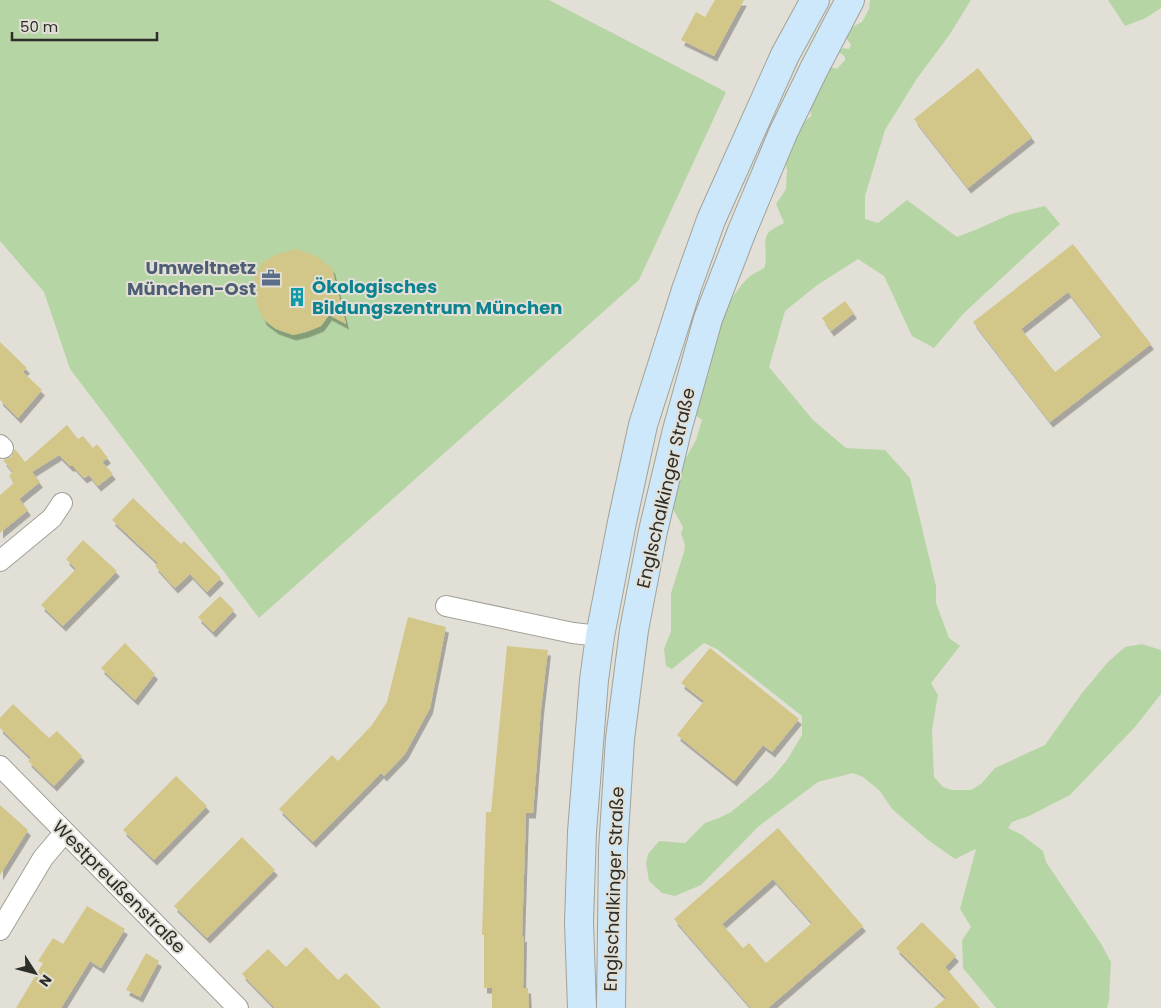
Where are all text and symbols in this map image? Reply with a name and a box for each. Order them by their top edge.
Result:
scale bar [12,10,158,42]
text: 50 m [20,16,58,37]
place label: Umweltnetz München-Ost [127,255,256,301]
office icon: Umweltnetz München-Ost [260,267,282,289]
place label: Ökologisches Bildungszentrum München [312,274,562,320]
building icon: Ökologisches Bildungszentrum München [286,286,308,308]
street label: Englschalkinger Straße [630,385,701,591]
street label: Englschalkinger Straße [597,786,630,992]
street label: Westpreußenstraße [47,814,192,959]
north arrow [10,948,60,998]
text: N [34,971,57,991]

